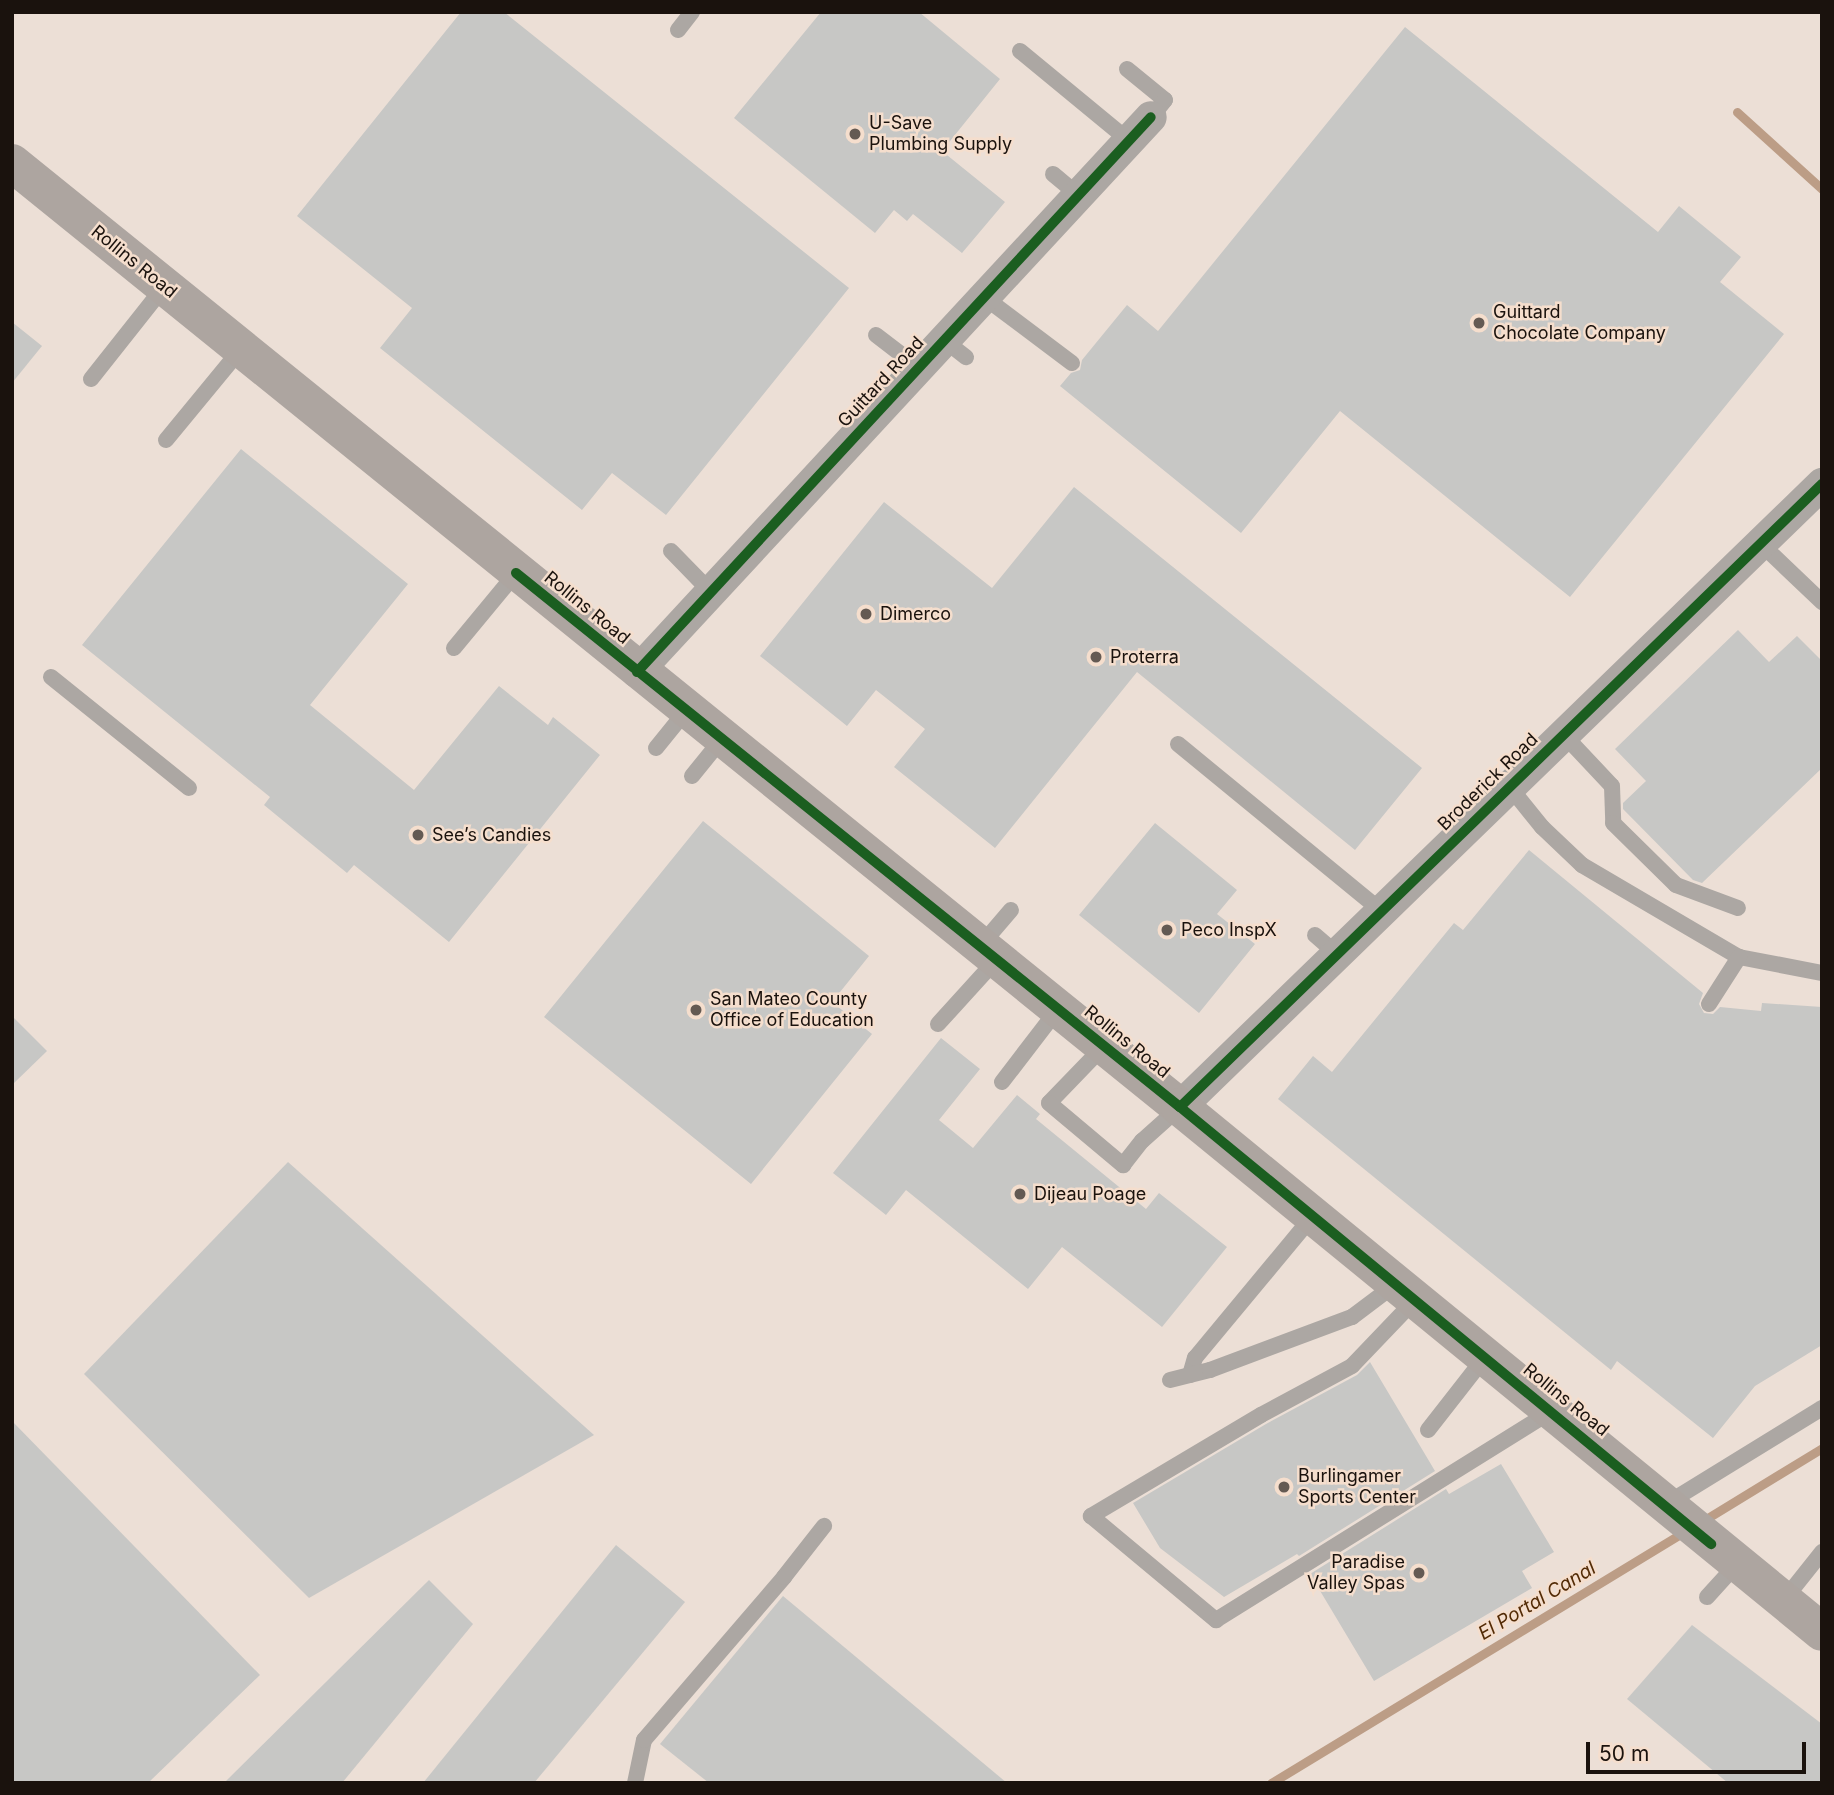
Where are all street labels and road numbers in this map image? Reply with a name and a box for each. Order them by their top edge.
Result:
street label: Rollins Road [87,221,181,303]
street label: Guittard Road [834,332,928,432]
street label: Rollins Road [540,567,634,649]
street label: Broderick Road [1434,729,1542,835]
street label: Rollins Road [1080,1001,1174,1083]
street label: Rollins Road [1519,1359,1613,1441]

